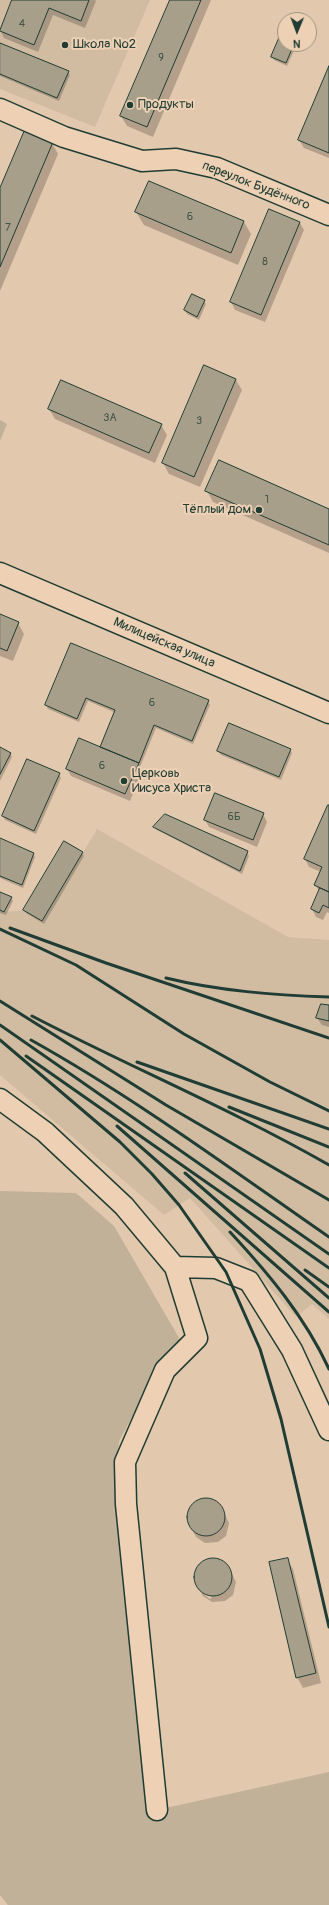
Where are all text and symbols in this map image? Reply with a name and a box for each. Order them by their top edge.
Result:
north arrow [277,12,317,52]
house number: 4 [19,17,25,31]
place label: Школа №2 [73,37,136,53]
text: N [293,37,301,50]
marker: Школа №2 [60,40,70,50]
house number: 9 [158,51,164,65]
place label: Продукты [138,97,194,113]
marker: Продукты [125,100,135,110]
street label: переулок Будённого [200,158,312,214]
house number: 6 [187,210,193,224]
house number: 7 [5,221,11,235]
house number: 8 [262,255,268,269]
house number: 3А [103,411,117,425]
house number: 3 [196,414,202,428]
house number: 1 [265,493,269,507]
place label: Тёплый дом [183,502,251,518]
marker: Тёплый дом [254,505,264,515]
street label: Милицейская улица [111,614,217,672]
house number: 6 [149,696,155,710]
house number: 6 [99,759,105,773]
place label: Церковь Иисуса Христа [132,766,211,797]
marker: Церковь Иисуса Христа [119,776,129,786]
house number: 6Б [227,810,241,824]

